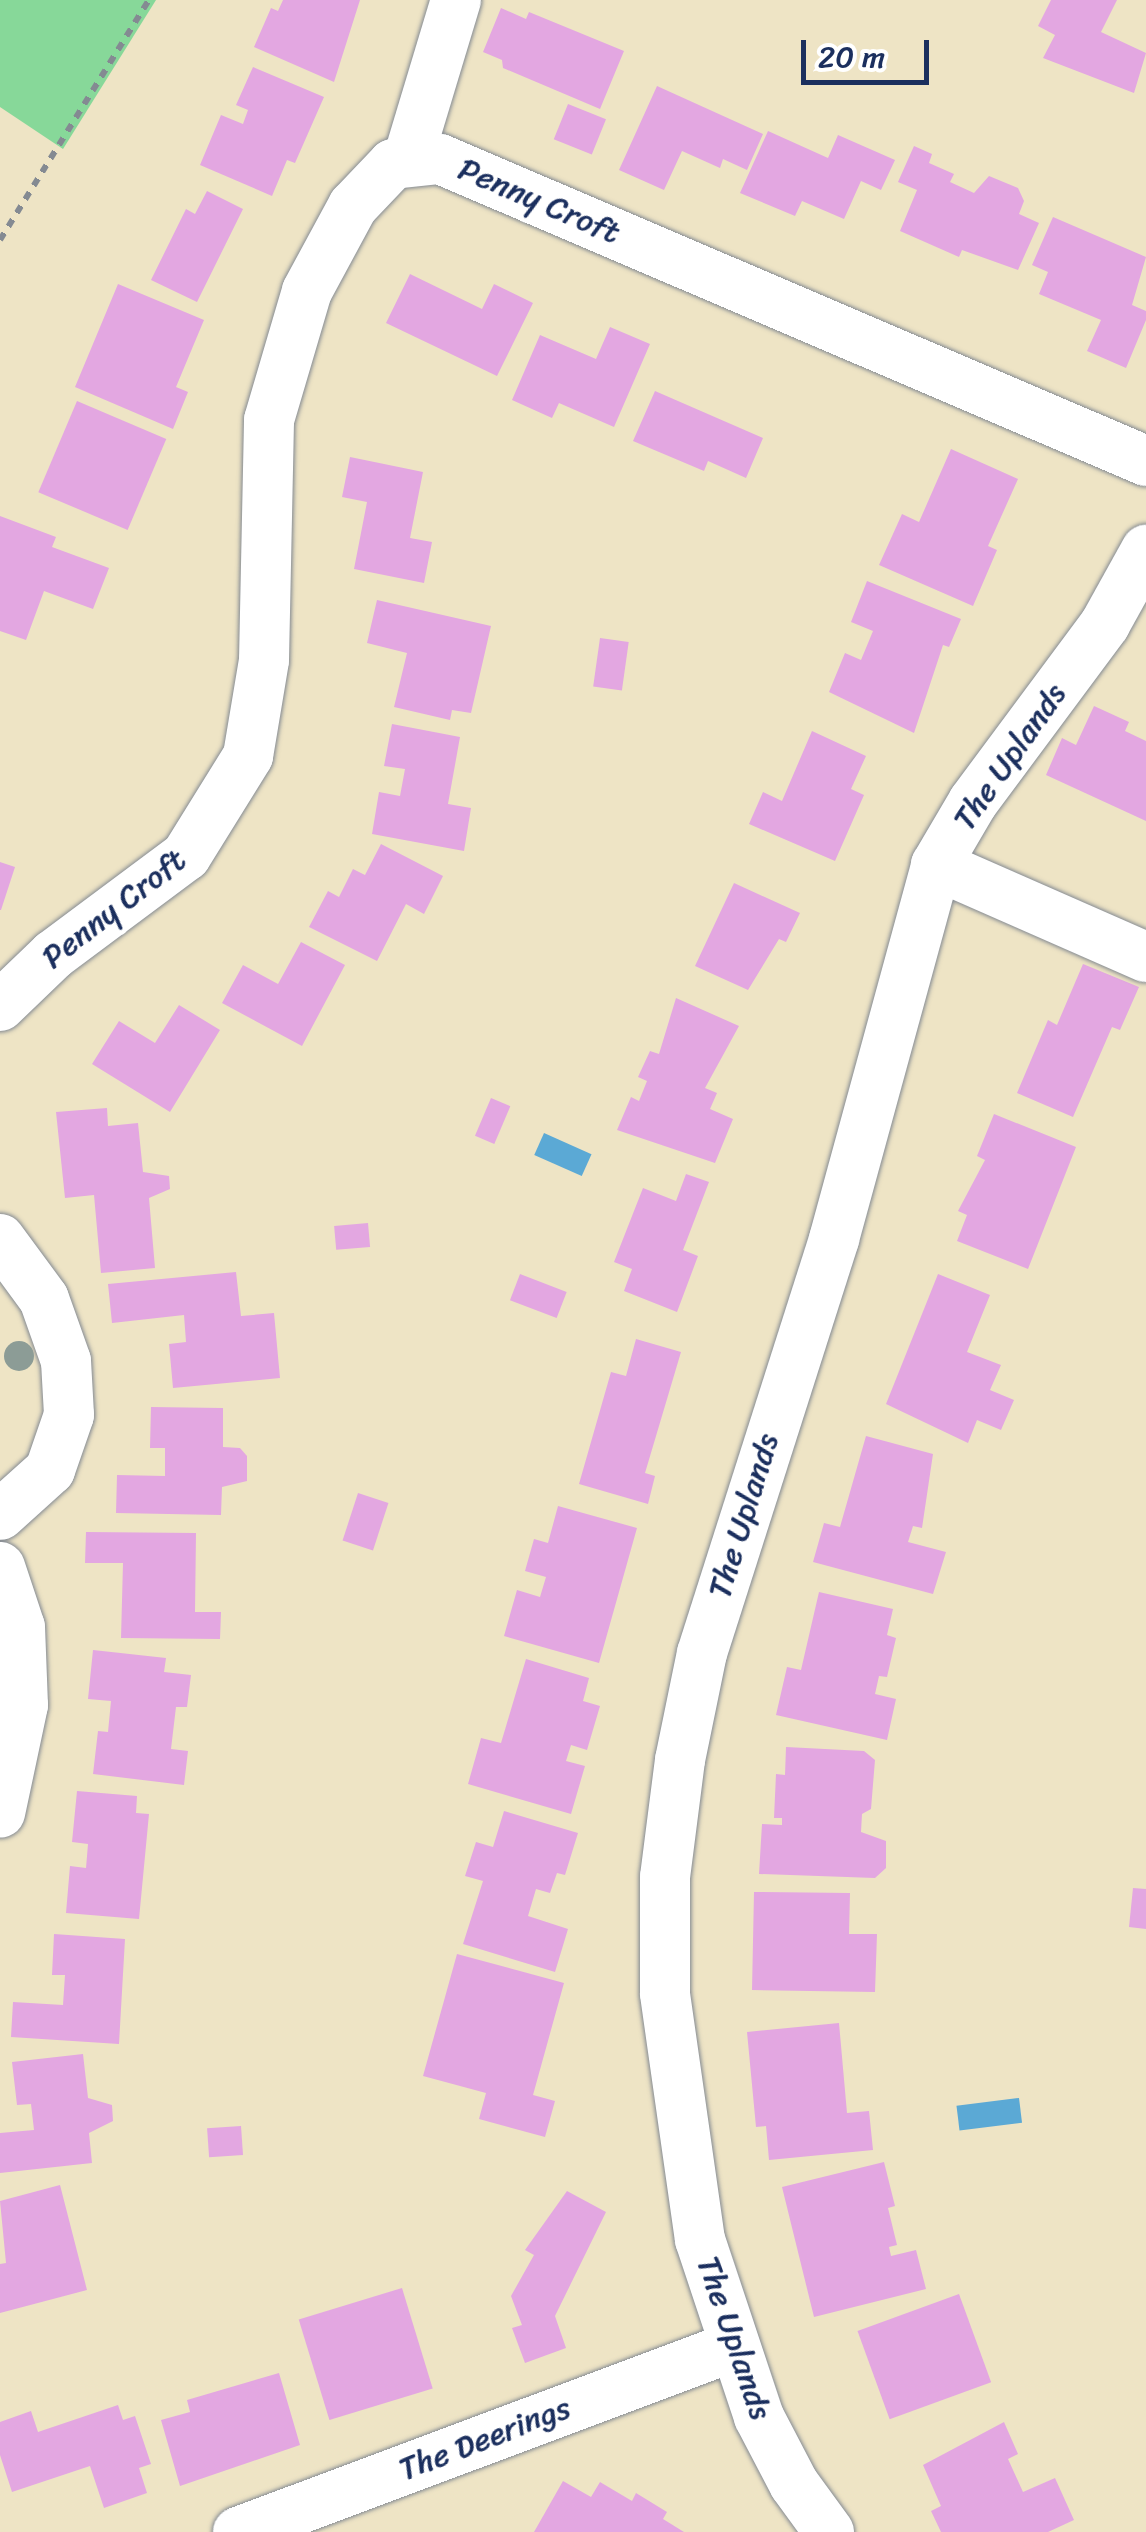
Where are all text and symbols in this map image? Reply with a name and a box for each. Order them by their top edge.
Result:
scale bar [806,20,934,82]
text: 20 m [818,30,885,84]
street label: Penny Croft [453,150,625,252]
street label: The Uplands [945,676,1075,838]
street label: Penny Croft [35,841,193,977]
street label: The Uplands [701,1428,787,1604]
street label: The Uplands [688,2251,780,2425]
street label: The Deerings [393,2389,577,2489]

